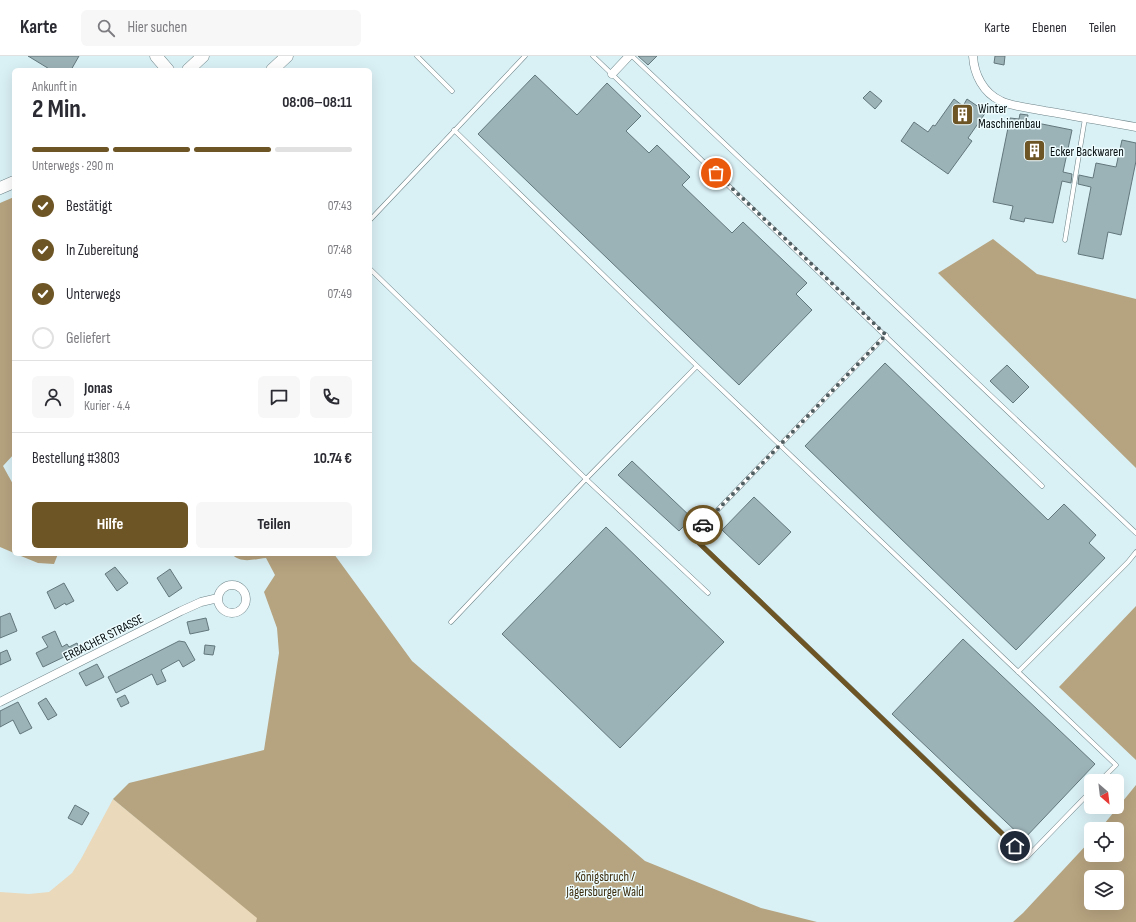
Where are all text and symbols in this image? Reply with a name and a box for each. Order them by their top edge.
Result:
search box [81,10,361,46]
text: Karte [20,16,57,39]
icon: search [95,17,117,39]
text: Hier suchen [127,18,187,37]
text: Karte [984,19,1010,36]
text: Ebenen [1032,19,1067,36]
text: Teilen [1089,19,1116,36]
text: Ankunft in [32,79,77,95]
text: 08:06–08:11 [282,93,352,112]
text: 2 Min. [32,94,87,125]
place label: Winter Maschinenbau [978,101,1041,132]
building icon: Winter Maschinenbau [950,102,976,128]
building icon: Ecker Backwaren [1022,138,1048,164]
place label: Ecker Backwaren [1050,144,1124,160]
pin [699,156,733,190]
text: Unterwegs · 290 m [32,158,113,174]
icon: bag [705,162,727,184]
icon: check [32,195,54,217]
text: Bestätigt [66,197,112,216]
text: 07:43 [328,198,352,214]
icon: check [32,239,54,261]
text: In Zubereitung [66,241,139,260]
text: 07:48 [327,242,352,258]
icon: check [32,283,54,305]
text: Unterwegs [66,285,121,304]
text: 07:49 [327,286,352,302]
text: Geliefert [66,329,111,348]
button: person [32,376,74,418]
button: chat [258,376,300,418]
button: phone [310,376,352,418]
text: Jonas [84,379,112,398]
text: Kurier · 4.4 [84,398,130,414]
text: Bestellung #3803 [32,449,120,468]
text: 10.74 € [314,449,352,468]
button: Hilfe [32,502,188,548]
button: Teilen [196,502,352,548]
courier [683,505,723,545]
icon: car [692,514,714,536]
street label: ERBACHER STRASSE [61,611,146,665]
north arrow [1084,774,1124,814]
map controls [1084,774,1124,910]
button: locate [1084,822,1124,862]
pin [998,829,1032,863]
icon: home [1004,835,1026,857]
park label: Königsbruch / Jägersburger Wald [565,869,644,900]
button: layers [1084,870,1124,910]

